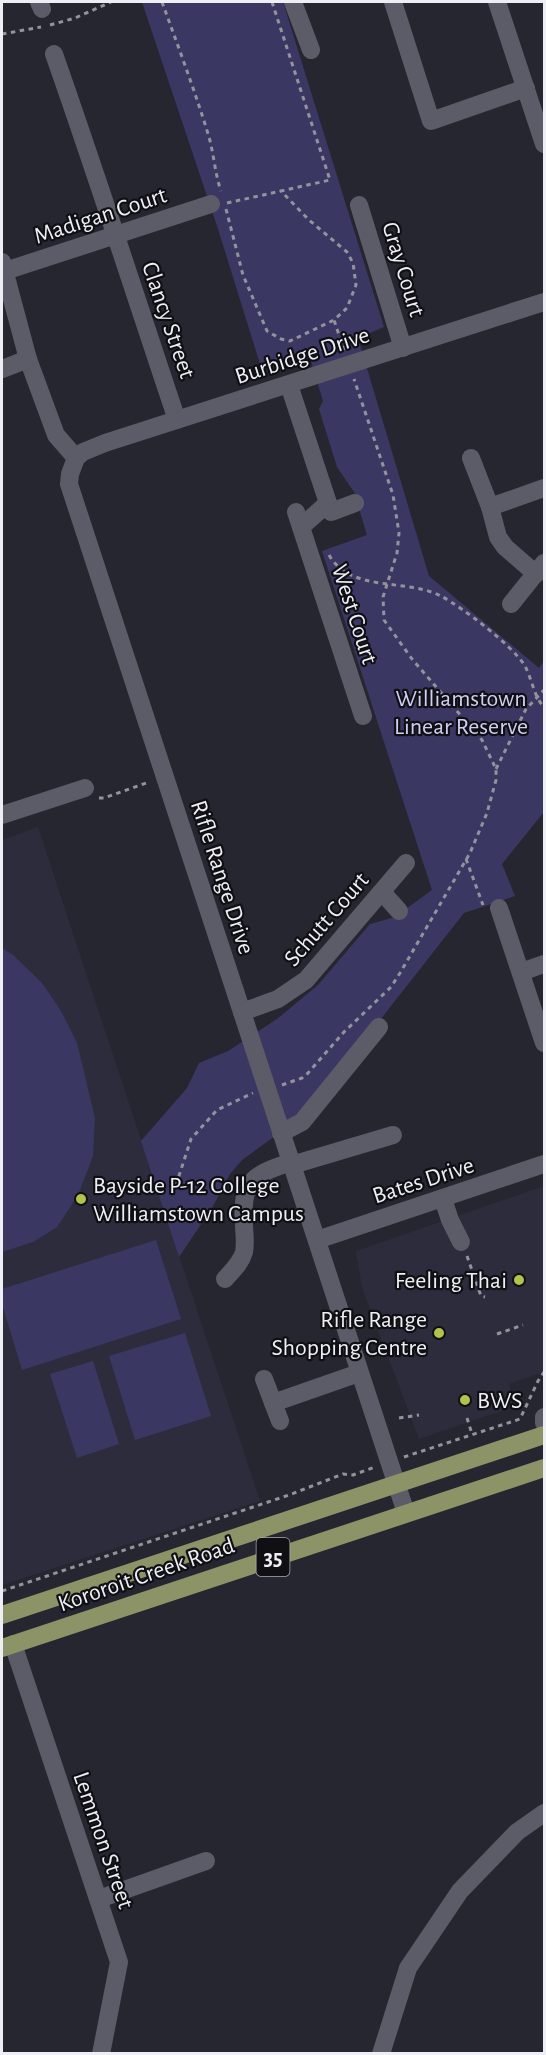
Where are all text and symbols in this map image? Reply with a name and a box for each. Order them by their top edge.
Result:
street label: Madigan Court [31,183,170,249]
street label: Gray Court [377,219,429,320]
street label: Clancy Street [137,259,199,382]
street label: Burbidge Drive [232,323,373,389]
street label: West Court [327,562,382,667]
park label: Williamstown Linear Reserve [394,687,528,739]
street label: Rifle Range Drive [186,797,258,957]
street label: Schutt Court [280,868,374,971]
street label: Bates Drive [370,1153,477,1209]
place label: Bayside P-12 College Williamstown Campus [93,1174,304,1226]
marker: Bayside P-12 College Williamstown Campus [74,1192,88,1206]
place label: Feeling Thai [395,1269,507,1293]
marker: Feeling Thai [512,1273,526,1287]
place label: Rifle Range Shopping Centre [271,1308,427,1360]
marker: Rifle Range Shopping Centre [432,1326,446,1340]
place label: BWS [477,1389,522,1413]
marker: BWS [458,1393,472,1407]
street label: Kororoit Creek Road [55,1534,238,1616]
road number: 35 [256,1538,290,1576]
street label: Lemmon Street [68,1769,138,1912]

